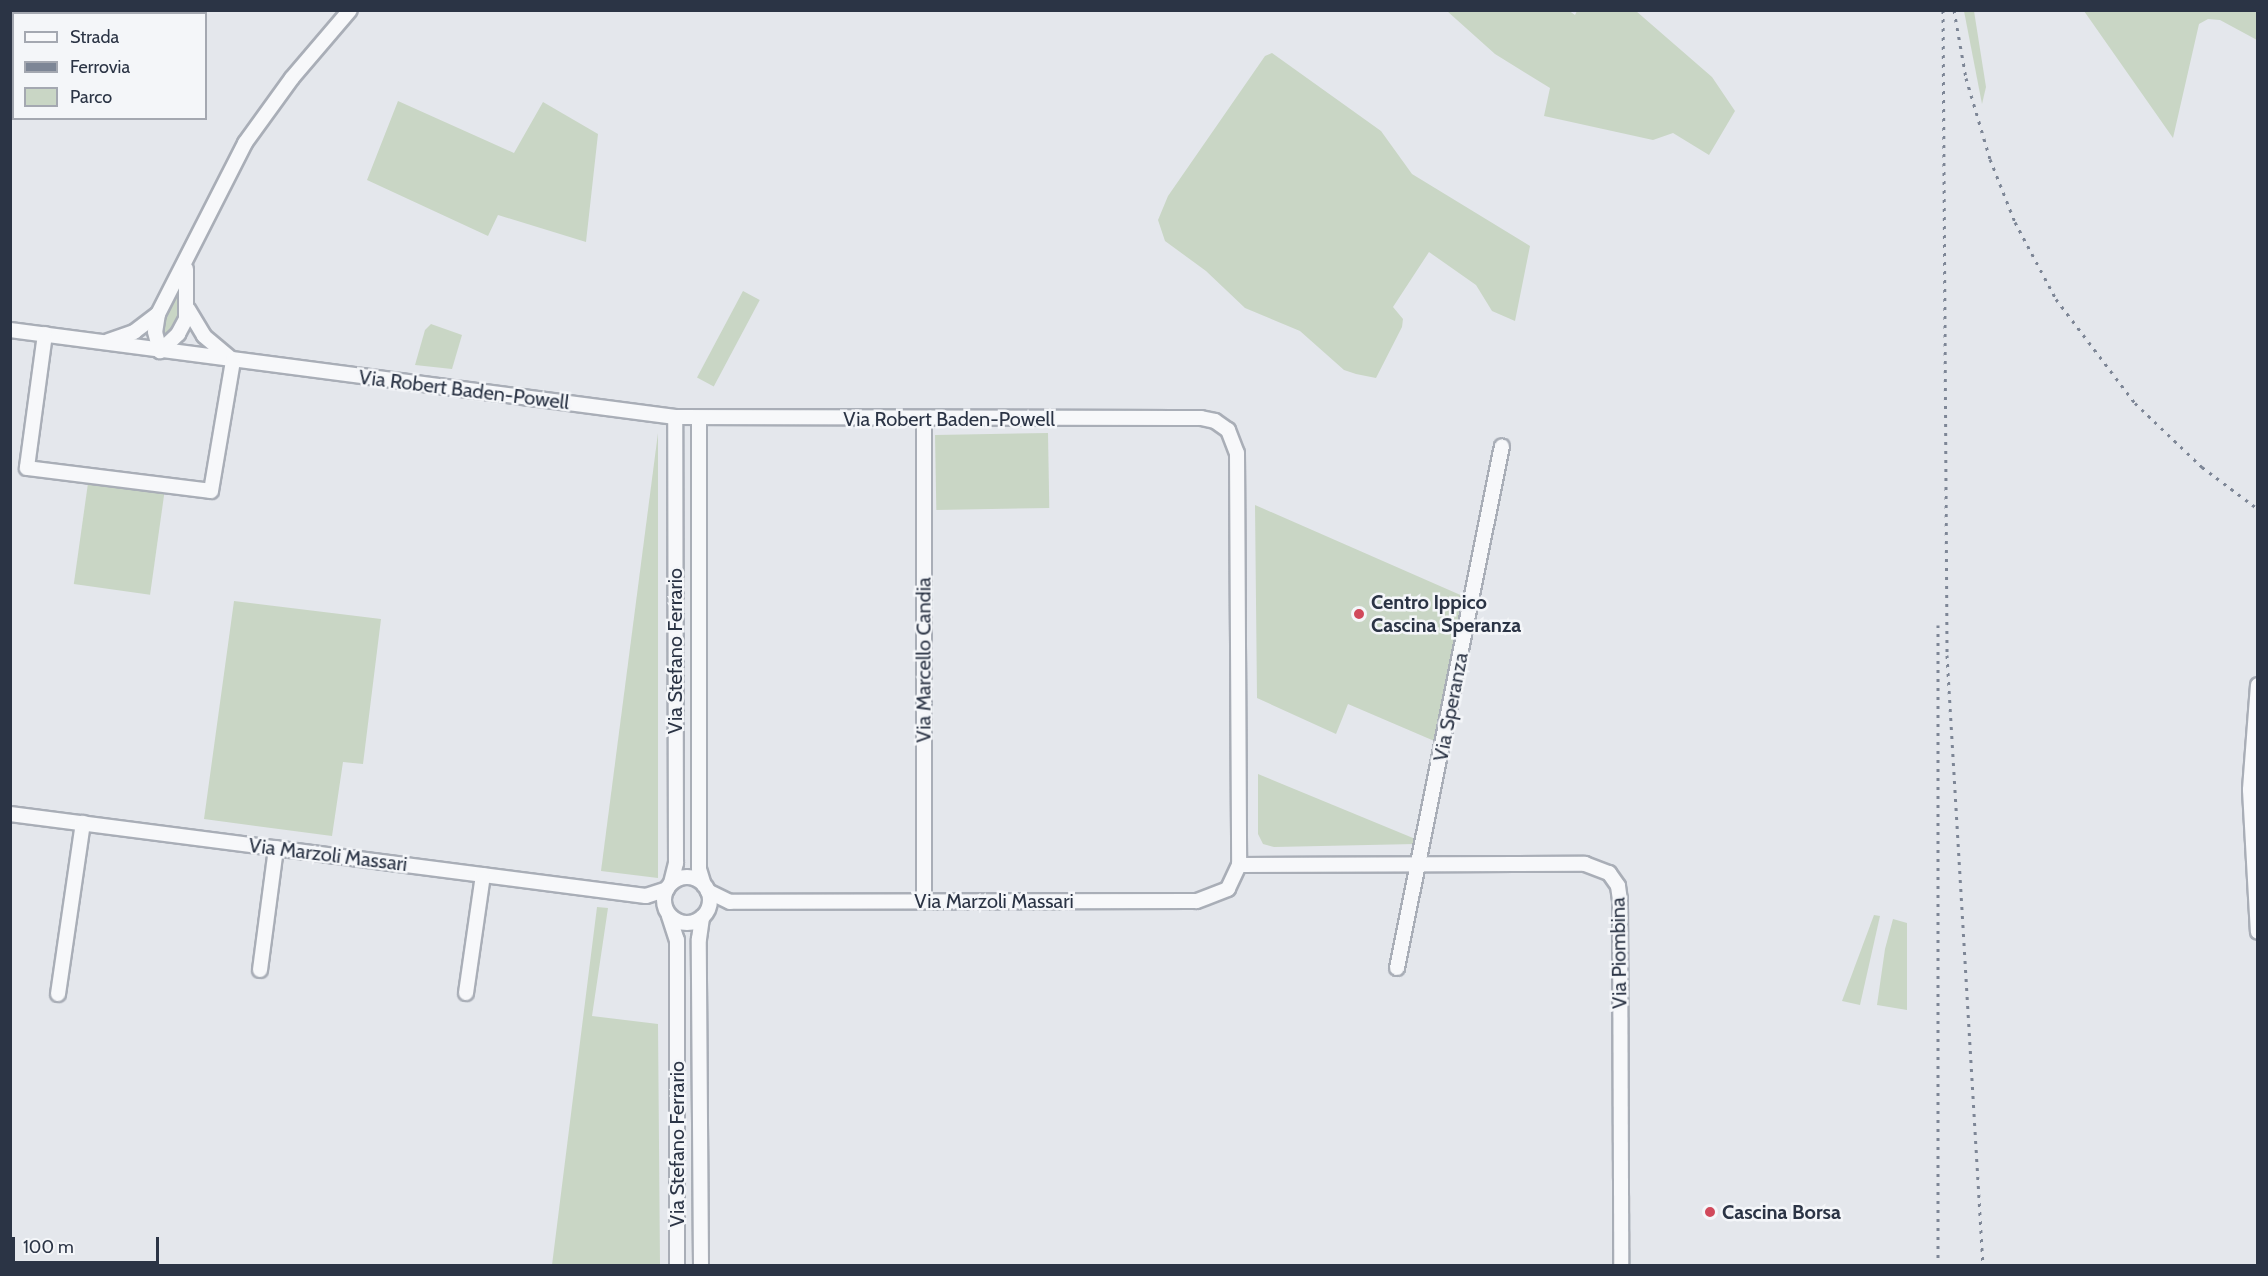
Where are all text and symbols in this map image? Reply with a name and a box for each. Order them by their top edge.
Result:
legend [12,12,207,120]
text: Strada [70,26,119,48]
text: Ferrovia [70,56,130,78]
text: Parco [70,86,112,108]
street label: Via Robert Baden-Powell [357,365,571,415]
street label: Via Robert Baden-Powell [843,407,1055,431]
street label: Via Stefano Ferrario [663,568,687,734]
street label: Via Marcello Candia [912,577,936,743]
place label: Centro Ippico Cascina Speranza [1371,590,1521,637]
marker: Centro Ippico Cascina Speranza [1352,607,1366,621]
street label: Via Speranza [1429,651,1473,763]
street label: Via Marzoli Massari [247,833,409,877]
street label: Via Marzoli Massari [914,889,1074,913]
street label: Via Piombina [1606,897,1632,1009]
street label: Via Stefano Ferrario [665,1061,689,1227]
place label: Cascina Borsa [1722,1200,1841,1224]
marker: Cascina Borsa [1703,1205,1717,1219]
scale bar [15,1225,162,1263]
text: 100 m [23,1236,74,1258]

